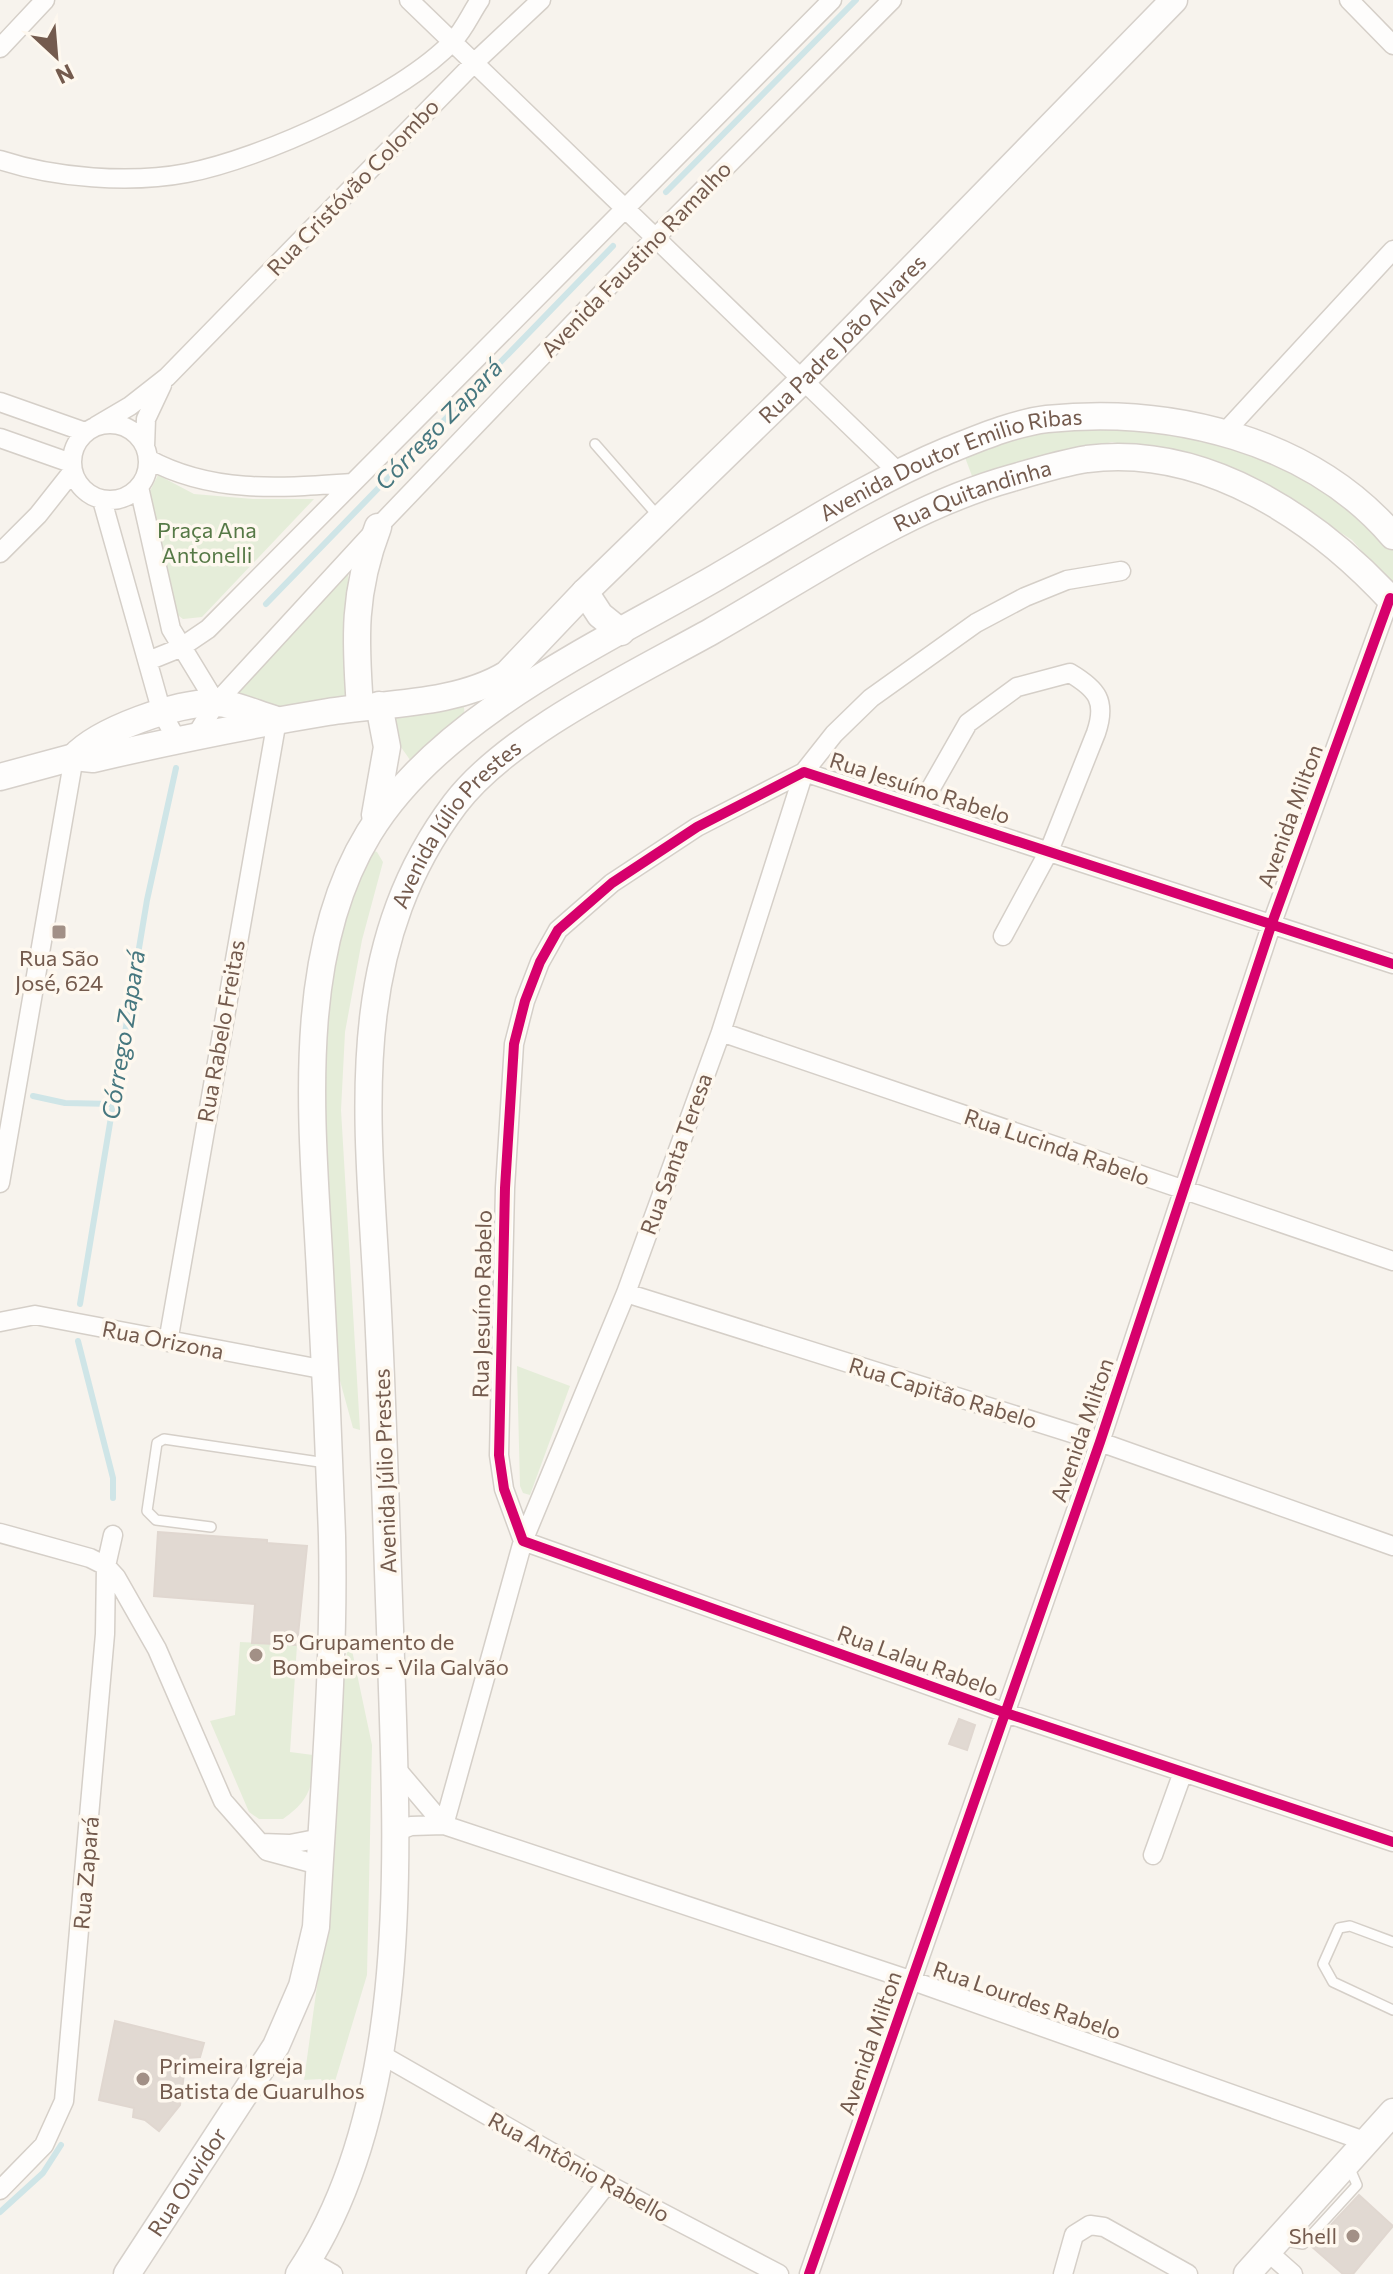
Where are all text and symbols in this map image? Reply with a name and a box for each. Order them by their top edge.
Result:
north arrow [16,16,96,96]
text: N [52,59,78,90]
street label: Rua Cristóvão Colombo [261,92,444,281]
street label: Avenida Faustino Ramalho [535,155,736,362]
street label: Rua Padre João Alvares [753,248,931,429]
water label: Córrego Zapará [368,352,508,496]
street label: Avenida Doutor Emilio Ribas [814,403,1083,526]
street label: Rua Quitandinha [888,453,1054,537]
park label: Praça Ana Antonelli [157,516,257,568]
street label: Avenida Júlio Prestes [385,734,526,912]
street label: Avenida Milton [1251,741,1328,891]
street label: Rua Jesuíno Rabelo [827,746,1014,829]
marker: Rua São José, 624 [50,923,68,941]
street label: Rua Rabelo Freitas [191,938,250,1124]
place label: Rua São José, 624 [15,944,103,996]
water label: Córrego Zapará [95,947,150,1122]
street label: Rua Santa Teresa [634,1069,717,1238]
street label: Rua Lucinda Rabelo [961,1102,1154,1191]
street label: Rua Jesuíno Rabelo [466,1210,497,1398]
street label: Rua Orizona [100,1315,226,1365]
street label: Rua Capitão Rabelo [846,1351,1040,1434]
street label: Avenida Milton [1044,1354,1119,1505]
street label: Avenida Júlio Prestes [367,1368,402,1574]
street label: Rua Lalau Rabelo [834,1619,1003,1702]
place label: 5º Grupamento de Bombeiros - Vila Galvão [272,1628,509,1680]
marker: 5º Grupamento de Bombeiros - Vila Galvão [247,1646,265,1664]
street label: Rua Zapará [67,1815,104,1931]
street label: Rua Lourdes Rabelo [930,1955,1125,2044]
street label: Avenida Milton [832,1967,907,2118]
place label: Primeira Igreja Batista de Guarulhos [159,2052,365,2104]
marker: Primeira Igreja Batista de Guarulhos [134,2070,152,2088]
street label: Rua Antônio Rabello [484,2106,675,2228]
street label: Rua Ouvidor [141,2122,232,2241]
place label: Shell [1289,2222,1337,2249]
marker: Shell [1344,2227,1362,2245]

